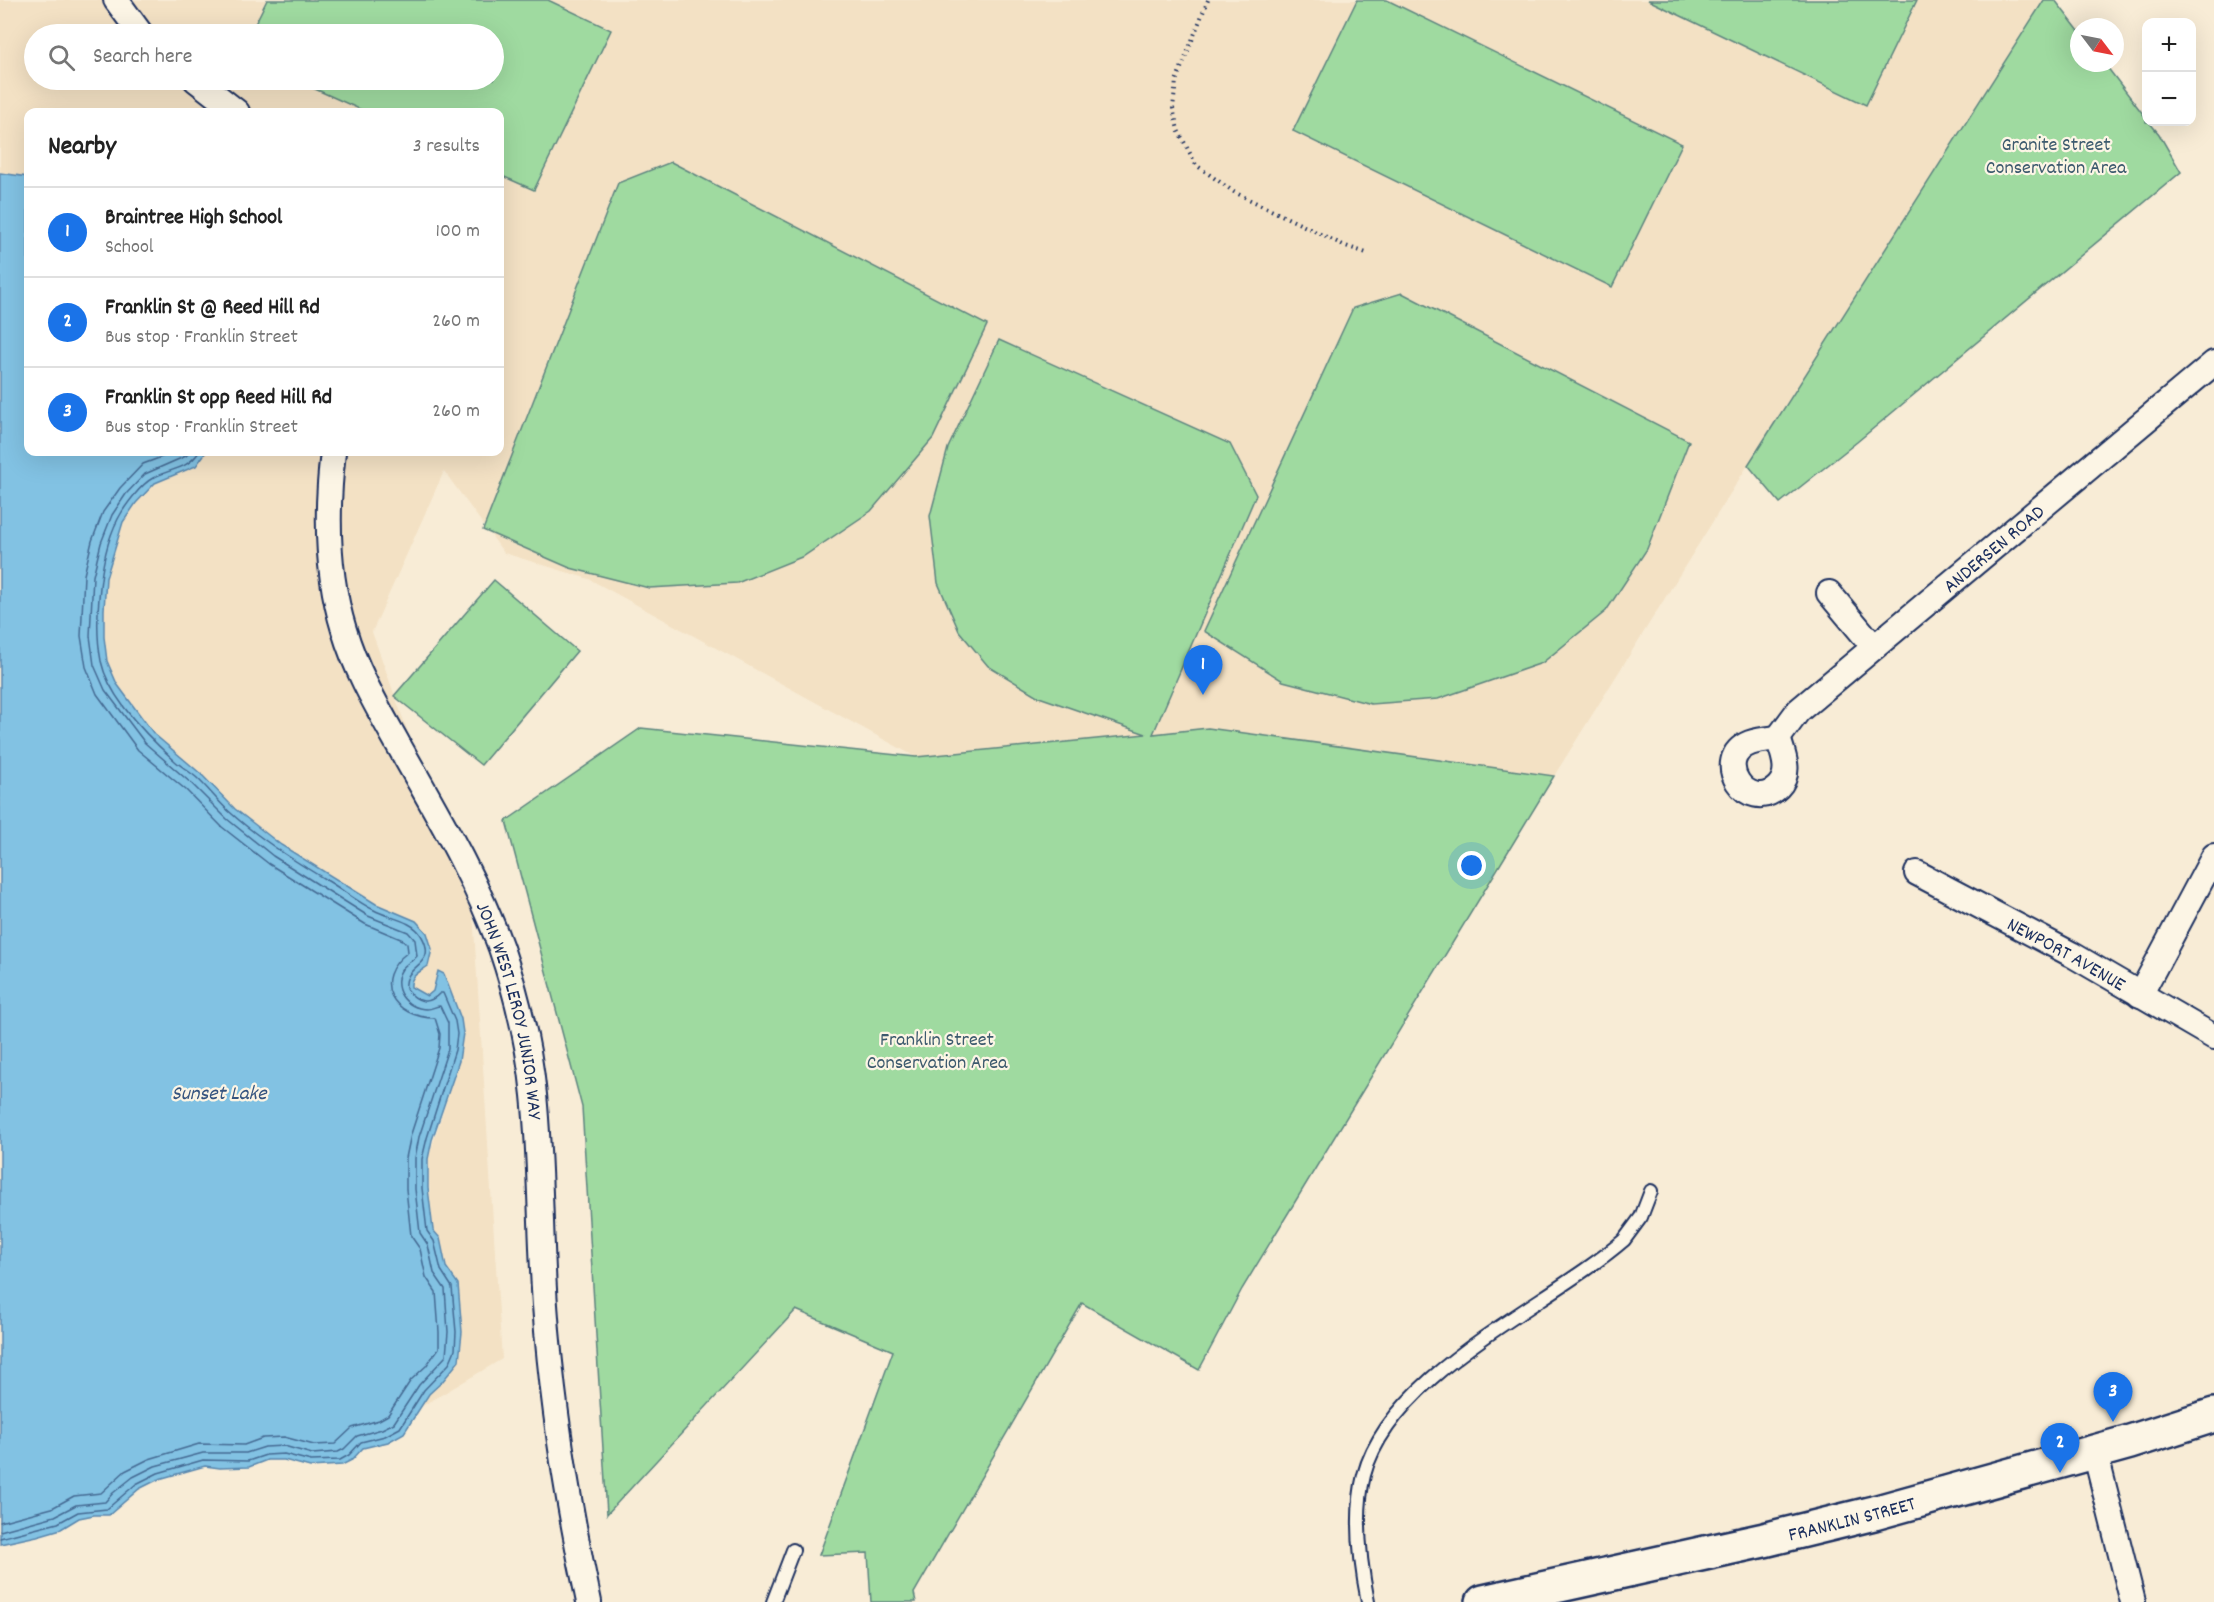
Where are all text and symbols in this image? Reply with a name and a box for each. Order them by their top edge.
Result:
north arrow [2070,18,2124,72]
map controls [2142,18,2196,126]
button: + [2142,18,2196,72]
search box [24,24,504,90]
icon: search [45,41,78,74]
text: Search here [93,42,192,73]
button: − [2142,72,2196,126]
text: Nearby [48,129,116,166]
park label: Granite Street Conservation Area [1986,132,2127,183]
text: 3 results [413,133,480,161]
text: Braintree High School [105,203,282,234]
text: 1 [65,218,70,246]
text: 100 m [436,218,480,246]
text: School [105,234,154,262]
text: Franklin St @ Reed Hill Rd [105,293,320,324]
text: 2 [63,308,72,336]
text: 260 m [432,308,480,336]
text: Bus stop · Franklin Street [105,324,298,352]
text: Franklin St opp Reed Hill Rd [105,383,332,414]
text: 3 [63,398,72,426]
text: 260 m [432,398,480,426]
text: Bus stop · Franklin Street [105,414,298,442]
street label: ANDERSEN ROAD [1938,499,2052,601]
pin: 1 [1184,646,1222,695]
your location [1457,851,1486,880]
street label: JOHN WEST LEROY JUNIOR WAY [467,898,547,1121]
street label: NEWPORT AVENUE [2001,912,2130,1000]
park label: Franklin Street Conservation Area [867,1027,1008,1078]
water label: Sunset Lake [172,1080,268,1110]
pin: 3 [2094,1372,2132,1422]
pin: 2 [2040,1424,2080,1473]
street label: FRANKLIN STREET [1786,1491,1919,1551]

